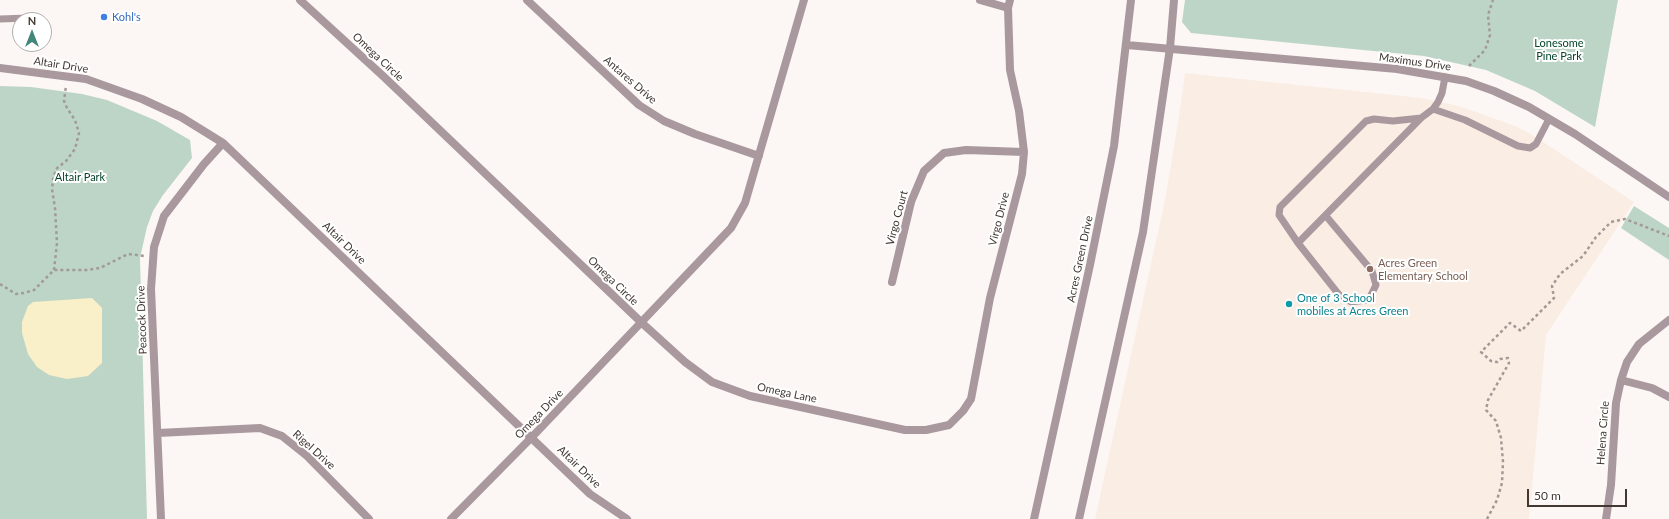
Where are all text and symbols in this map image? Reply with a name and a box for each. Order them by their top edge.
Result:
place label: Kohl's [112,10,141,24]
north arrow [12,12,52,52]
marker: Kohl's [99,12,109,22]
text: N [28,14,36,27]
street label: Omega Circle [350,30,406,84]
park label: Lonesome Pine Park [1534,36,1584,62]
street label: Maximus Drive [1378,50,1452,74]
street label: Antares Drive [601,53,659,107]
street label: Altair Drive [33,54,89,76]
park label: Altair Park [55,170,105,184]
street label: Virgo Court [883,189,911,247]
street label: Virgo Drive [986,191,1012,247]
street label: Acres Green Drive [1064,214,1096,304]
street label: Altair Drive [320,219,368,267]
street label: Omega Circle [585,254,641,308]
place label: Acres Green Elementary School [1378,256,1468,282]
marker: Acres Green Elementary School [1365,264,1375,274]
street label: Peacock Drive [134,285,150,355]
place label: One of 3 School mobiles at Acres Green [1297,291,1408,317]
marker: One of 3 School mobiles at Acres Green [1284,299,1294,309]
street label: Omega Lane [756,380,818,406]
street label: Omega Drive [512,386,566,442]
street label: Helena Circle [1594,400,1612,466]
street label: Rigel Drive [290,428,338,472]
street label: Altair Drive [555,443,603,491]
scale bar [1529,481,1629,507]
text: 50 m [1534,488,1561,503]

